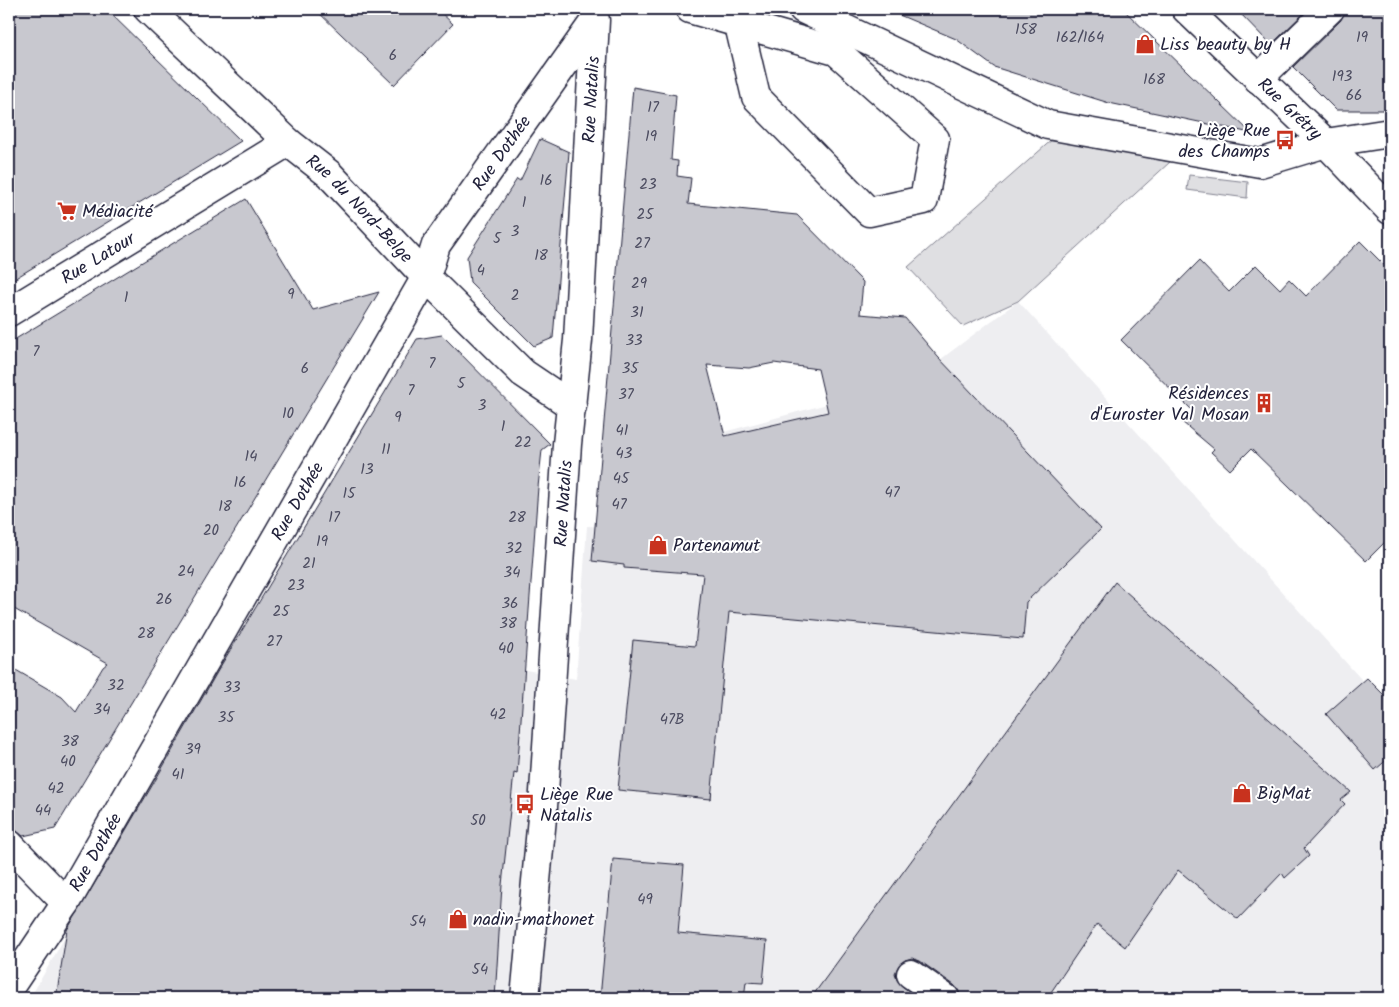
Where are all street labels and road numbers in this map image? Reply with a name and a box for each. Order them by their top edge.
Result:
street label: Rue Natalis [575,55,609,144]
street label: Rue Grétry [1250,71,1329,148]
street label: Rue Dothée [466,110,540,198]
street label: Rue du Nord-Belge [299,148,419,271]
street label: Rue Latour [56,225,142,293]
street label: Rue Dothée [264,457,333,547]
street label: Rue Natalis [547,459,582,548]
street label: Rue Dothée [62,808,131,898]

